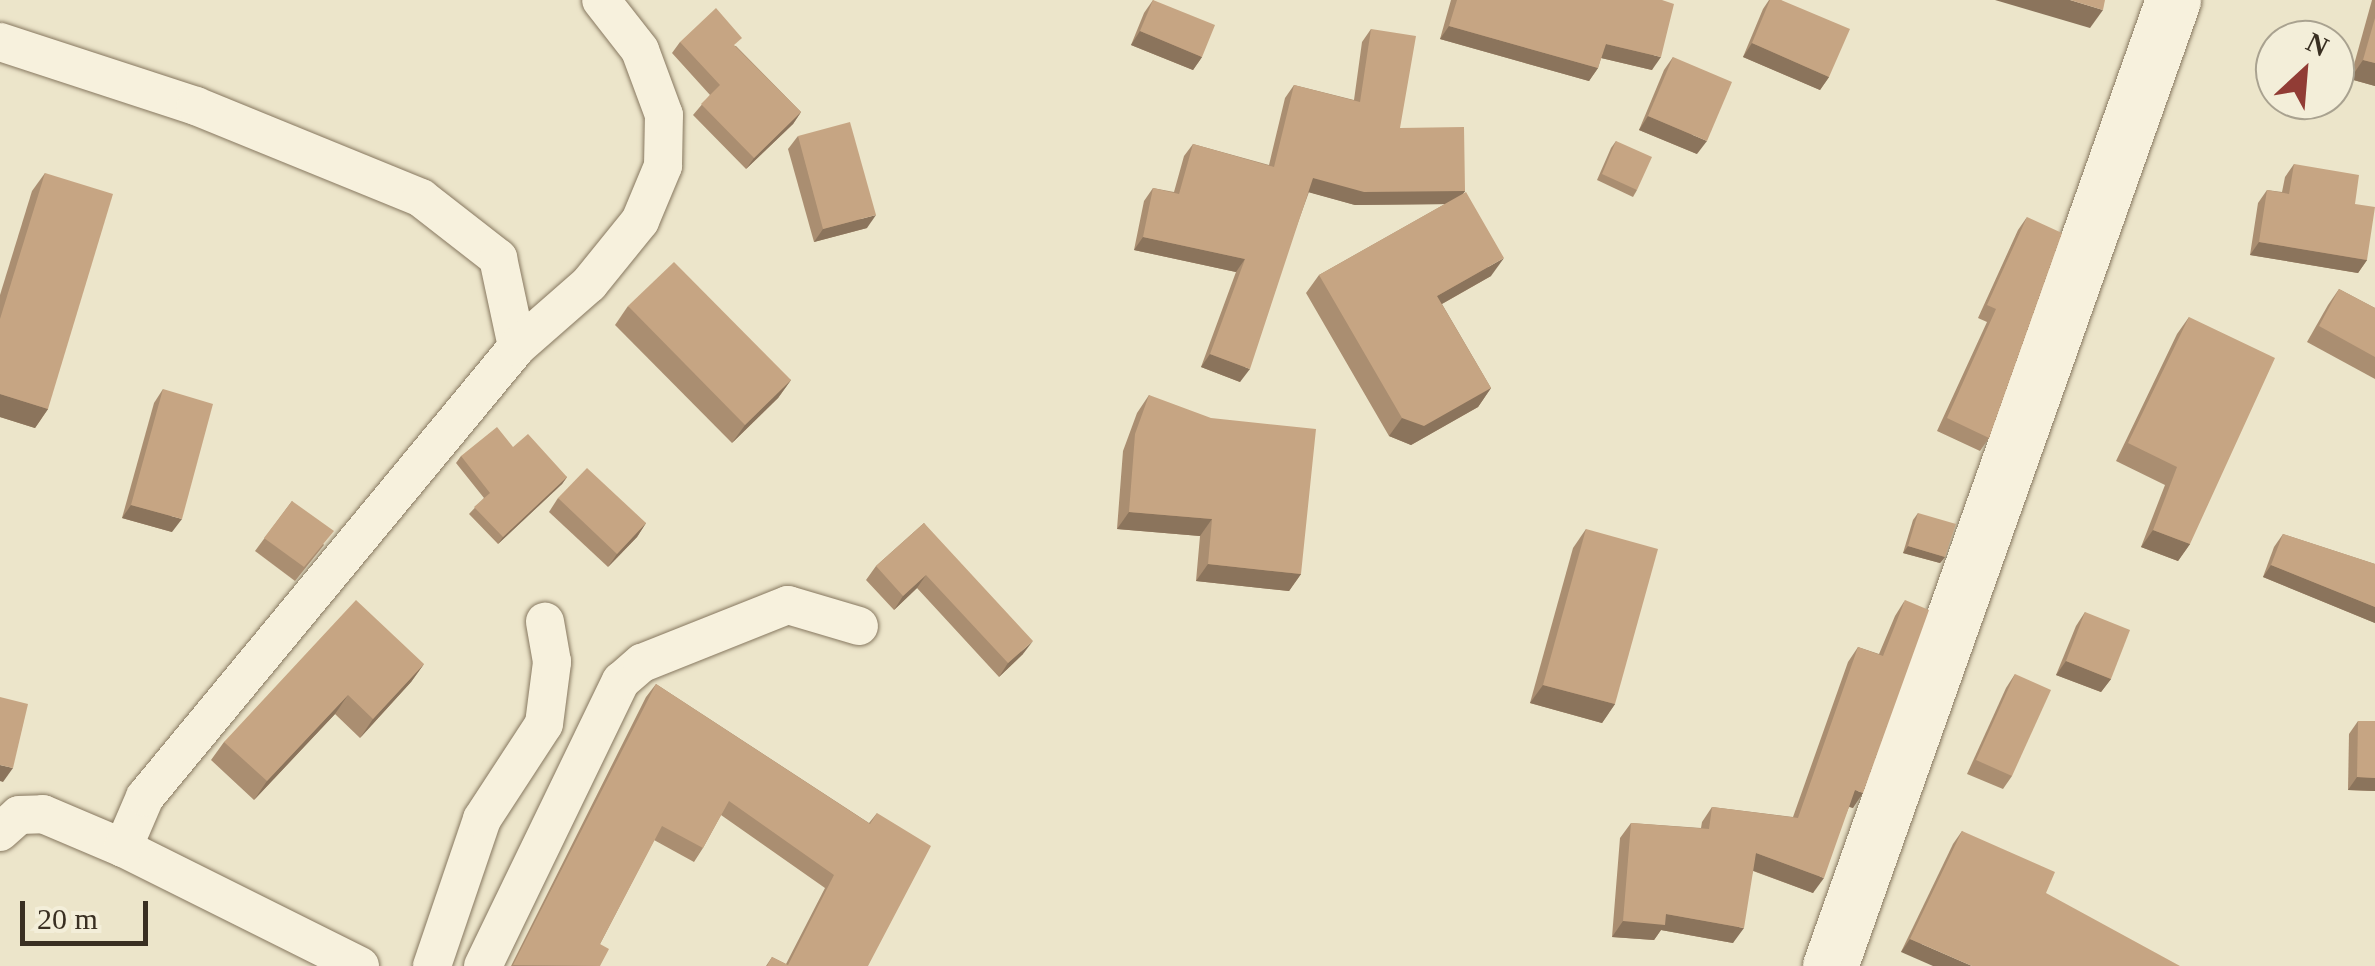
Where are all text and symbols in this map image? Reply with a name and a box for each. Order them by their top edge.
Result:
north arrow [2255,20,2355,120]
text: N [2302,26,2333,63]
scale bar [25,881,152,943]
text: 20 m [37,902,98,935]

